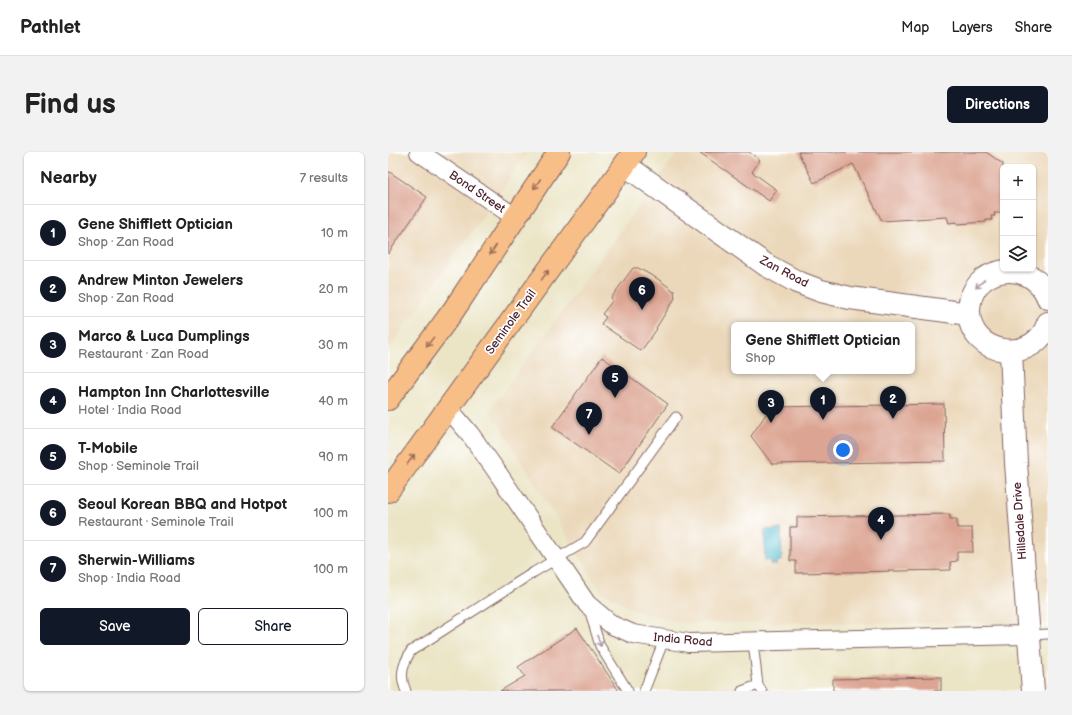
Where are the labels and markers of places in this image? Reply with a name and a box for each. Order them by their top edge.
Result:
pin: 6 [629,277,655,310]
pin: 5 [602,365,628,398]
pin: 2 [880,386,906,419]
pin: 1 [810,387,836,420]
pin: 3 [758,390,784,423]
pin: 7 [576,402,602,435]
pin: 4 [868,507,894,540]

